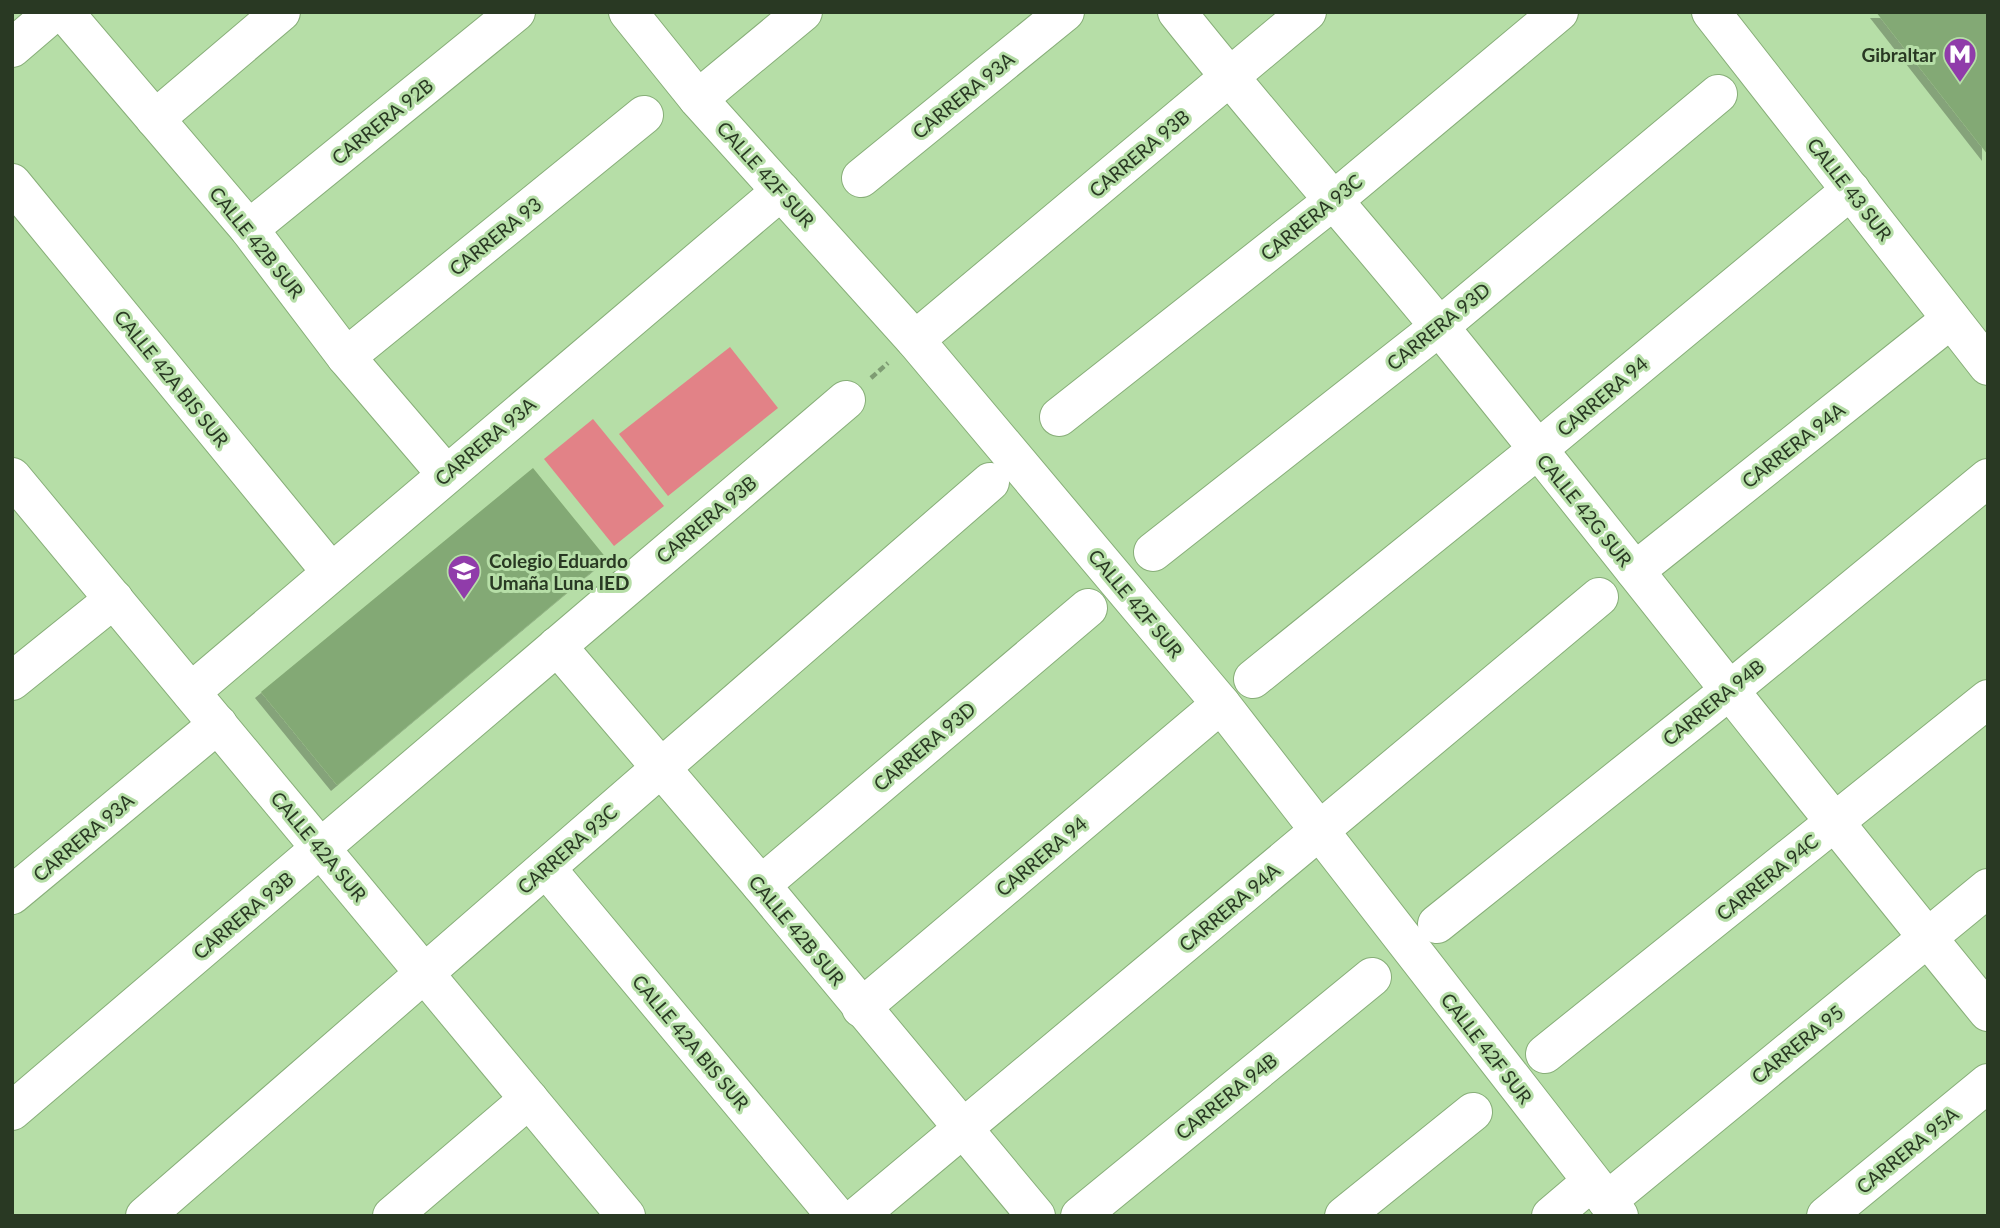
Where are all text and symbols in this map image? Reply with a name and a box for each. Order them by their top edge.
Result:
metro station icon: Gibraltar [1941,35,1979,84]
place label: Gibraltar [1862,43,1937,66]
street label: CARRERA 93A [907,47,1019,143]
street label: CARRERA 92B [327,73,437,169]
street label: CARRERA 93B [1084,104,1194,202]
street label: CALLE 42F SUR [713,116,820,232]
street label: CALLE 43 SUR [1803,133,1897,245]
street label: CARRERA 93C [1256,169,1367,265]
street label: CALLE 42B SUR [205,182,309,302]
street label: CARRERA 93 [444,192,546,280]
street label: CARRERA 93D [1382,277,1494,375]
street label: CALLE 42A BIS SUR [110,305,234,451]
street label: CARRERA 94 [1552,351,1652,441]
street label: CARRERA 93A [430,392,540,490]
street label: CARRERA 94A [1737,398,1849,492]
street label: CALLE 42G SUR [1533,449,1637,571]
street label: CARRERA 93B [651,470,761,568]
street label: CALLE 42F SUR [1084,544,1188,662]
place label: Colegio Eduardo Umaña Luna IED [489,549,630,594]
school or university icon: Colegio Eduardo Umaña Luna IED [445,552,483,601]
street label: CARRERA 94B [1658,654,1768,750]
street label: CARRERA 93D [868,697,980,795]
street label: CALLE 42A SUR [266,786,372,906]
street label: CARRERA 93A [28,788,138,886]
street label: CARRERA 93C [513,799,622,898]
street label: CARRERA 94 [991,811,1091,901]
street label: CARRERA 94C [1712,829,1823,925]
street label: CARRERA 94A [1174,858,1284,956]
street label: CARRERA 93B [188,866,298,964]
street label: CALLE 42B SUR [744,870,850,990]
street label: CALLE 42A BIS SUR [628,970,754,1114]
street label: CALLE 42F SUR [1437,988,1537,1108]
street label: CARRERA 95 [1746,1000,1848,1088]
street label: CARRERA 94B [1171,1048,1281,1144]
street label: CARRERA 95A [1851,1102,1963,1198]

